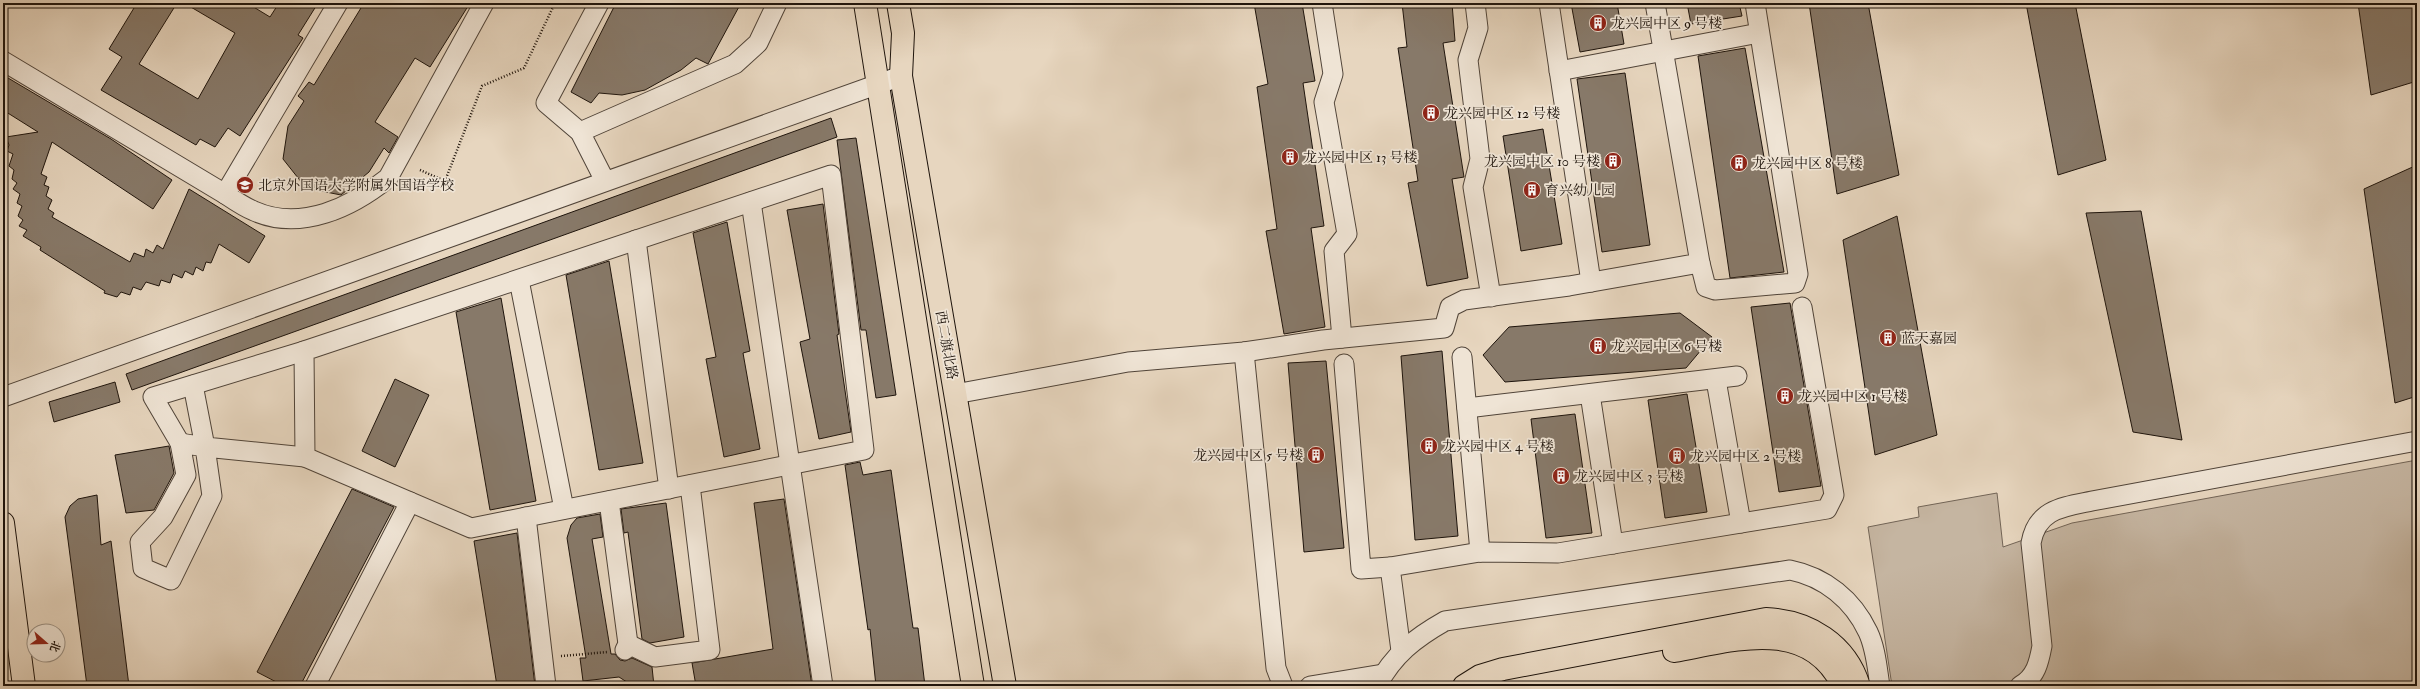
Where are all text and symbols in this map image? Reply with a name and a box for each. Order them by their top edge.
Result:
building icon: 龙兴园中区 9 号楼 [1588,13,1608,33]
place label: 龙兴园中区 9 号楼 [1611,15,1722,32]
building icon: 龙兴园中区 12 号楼 [1421,103,1441,123]
place label: 龙兴园中区 12 号楼 [1444,105,1560,122]
building icon: 龙兴园中区 13 号楼 [1280,147,1300,167]
place label: 龙兴园中区 13 号楼 [1303,149,1417,166]
building icon: 龙兴园中区 10 号楼 [1603,151,1623,171]
place label: 龙兴园中区 10 号楼 [1484,153,1600,170]
building icon: 龙兴园中区 8 号楼 [1729,153,1749,173]
place label: 龙兴园中区 8 号楼 [1752,155,1862,172]
school or university icon: 北京外国语大学附属外国语学校 [235,175,255,195]
place label: 北京外国语大学附属外国语学校 [258,177,454,194]
building icon: 育兴幼儿园 [1522,180,1542,200]
place label: 育兴幼儿园 [1545,182,1615,199]
street label: 西二旗北路 [932,309,961,381]
building icon: 蓝天嘉园 [1878,328,1898,348]
place label: 蓝天嘉园 [1901,330,1957,347]
building icon: 龙兴园中区 6 号楼 [1588,336,1608,356]
place label: 龙兴园中区 6 号楼 [1611,338,1722,355]
building icon: 龙兴园中区 1 号楼 [1775,386,1795,406]
place label: 龙兴园中区 1 号楼 [1798,388,1907,405]
building icon: 龙兴园中区 4 号楼 [1419,436,1439,456]
place label: 龙兴园中区 4 号楼 [1442,438,1553,455]
building icon: 龙兴园中区 5 号楼 [1306,445,1326,465]
building icon: 龙兴园中区 2 号楼 [1667,446,1687,466]
place label: 龙兴园中区 5 号楼 [1193,447,1303,464]
place label: 龙兴园中区 2 号楼 [1690,448,1801,465]
building icon: 龙兴园中区 3 号楼 [1551,466,1571,486]
place label: 龙兴园中区 3 号楼 [1574,468,1683,485]
north arrow [26,623,66,663]
text: 北 [47,639,63,654]

